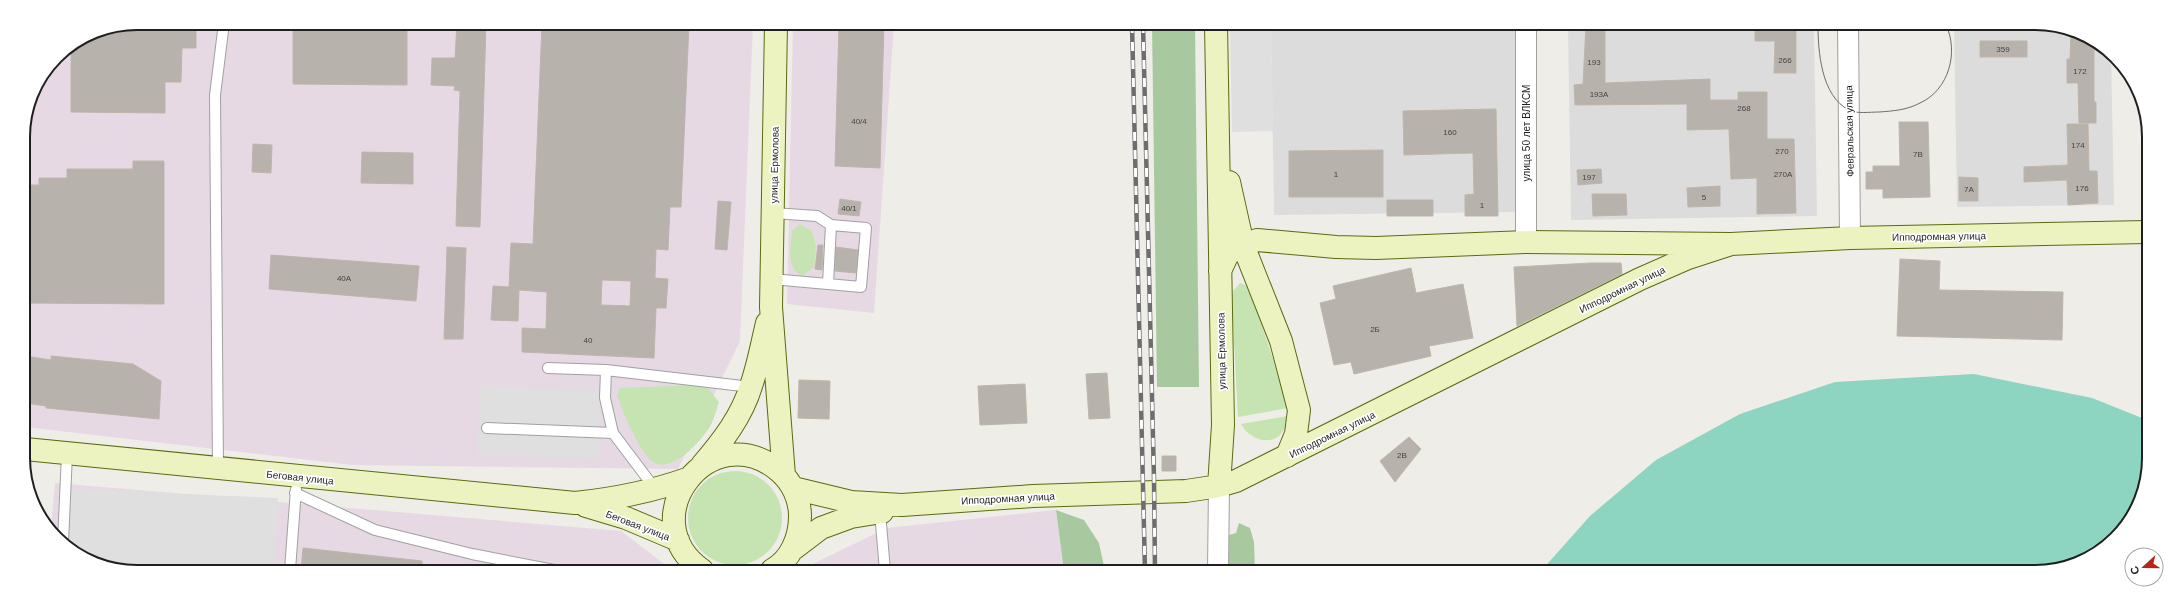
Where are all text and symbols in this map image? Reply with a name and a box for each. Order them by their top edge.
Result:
house number: 359 [1996,45,2010,54]
house number: 266 [1778,56,1792,65]
house number: 193 [1587,58,1601,67]
house number: 172 [2073,67,2087,76]
street label: улица 50 лет ВЛКСМ [1521,85,1532,181]
street label: Февральская улица [1843,85,1856,177]
house number: 193А [1590,90,1609,99]
house number: 268 [1737,104,1751,113]
house number: 40/4 [851,117,867,126]
street label: улица Ермолова [768,126,781,204]
house number: 160 [1443,128,1457,137]
house number: 174 [2071,141,2085,150]
house number: 270 [1775,147,1789,156]
house number: 7В [1913,150,1923,159]
house number: 1 [1334,170,1339,179]
house number: 270А [1774,170,1793,179]
house number: 197 [1582,173,1596,182]
house number: 176 [2075,184,2089,193]
house number: 7А [1964,185,1975,194]
house number: 5 [1702,193,1707,202]
house number: 1 [1480,201,1485,210]
house number: 40/1 [841,204,857,213]
street label: Ипподромная улица [1892,230,1987,243]
street label: Ипподромная улица [1578,264,1667,315]
house number: 40А [337,274,352,283]
street label: улица Ермолова [1215,312,1228,390]
house number: 2Б [1370,325,1380,334]
house number: 40 [584,336,593,345]
street label: Ипподромная улица [1288,409,1377,460]
house number: 2В [1397,451,1407,460]
street label: Беговая улица [266,468,335,487]
street label: Ипподромная улица [961,491,1056,506]
street label: Беговая улица [604,508,672,543]
north arrow [2124,547,2164,587]
text: С [2128,565,2142,576]

